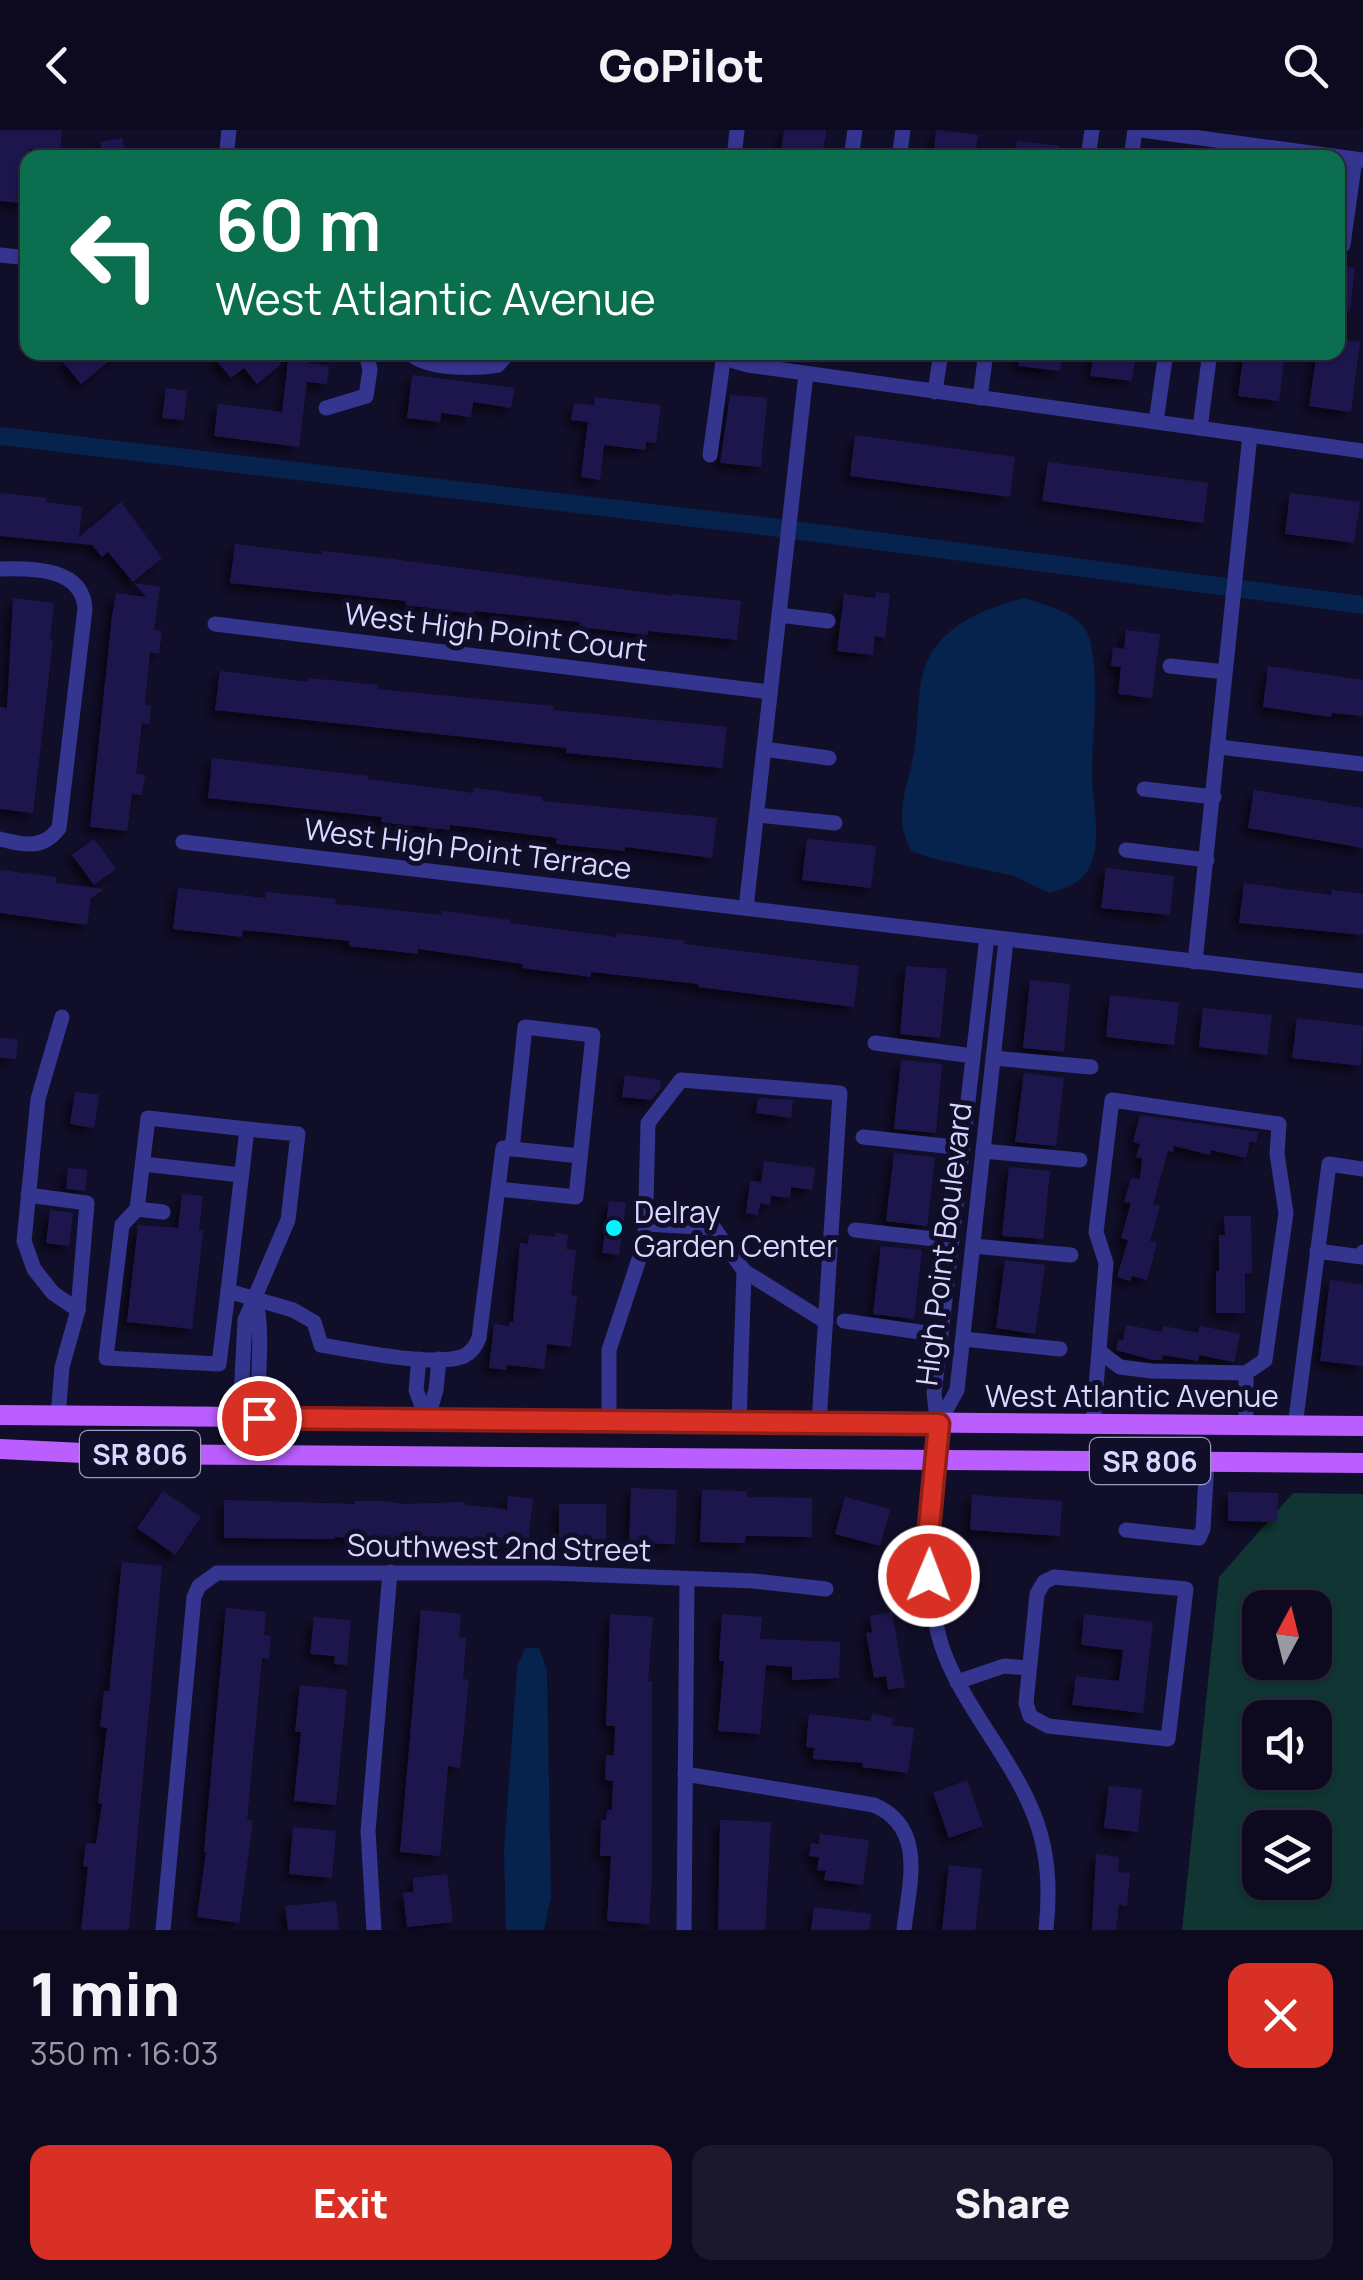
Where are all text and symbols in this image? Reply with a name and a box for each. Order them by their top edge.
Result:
text: GoPilot [599,34,764,96]
icon: back [30,38,85,93]
icon: search [1278,38,1333,93]
text: 60 m [215,176,382,272]
icon: left [50,190,180,320]
text: West Atlantic Avenue [215,267,656,329]
street label: West High Point Court [342,592,650,670]
street label: West High Point Terrace [302,808,634,888]
street label: High Point Boulevard [905,1100,981,1388]
place label: Delray Garden Center [634,1191,837,1266]
marker: Delray Garden Center [603,1217,625,1239]
street label: West Atlantic Avenue [985,1375,1279,1416]
pin [217,1376,302,1461]
icon: arrive [232,1391,287,1446]
road number: SR 806 [80,1431,200,1477]
road number: SR 806 [1090,1438,1210,1484]
street label: Southwest 2nd Street [347,1524,651,1570]
position arrow [877,1524,981,1628]
north arrow [1242,1590,1332,1680]
map controls [1242,1590,1332,1900]
button: sound [1242,1700,1332,1790]
button: layers [1242,1810,1332,1900]
text: 1 min [30,1952,180,2034]
button: close [1228,1963,1333,2068]
text: 350 m · 16:03 [30,2031,218,2075]
button: Exit [30,2145,672,2260]
button: Share [692,2145,1333,2260]

